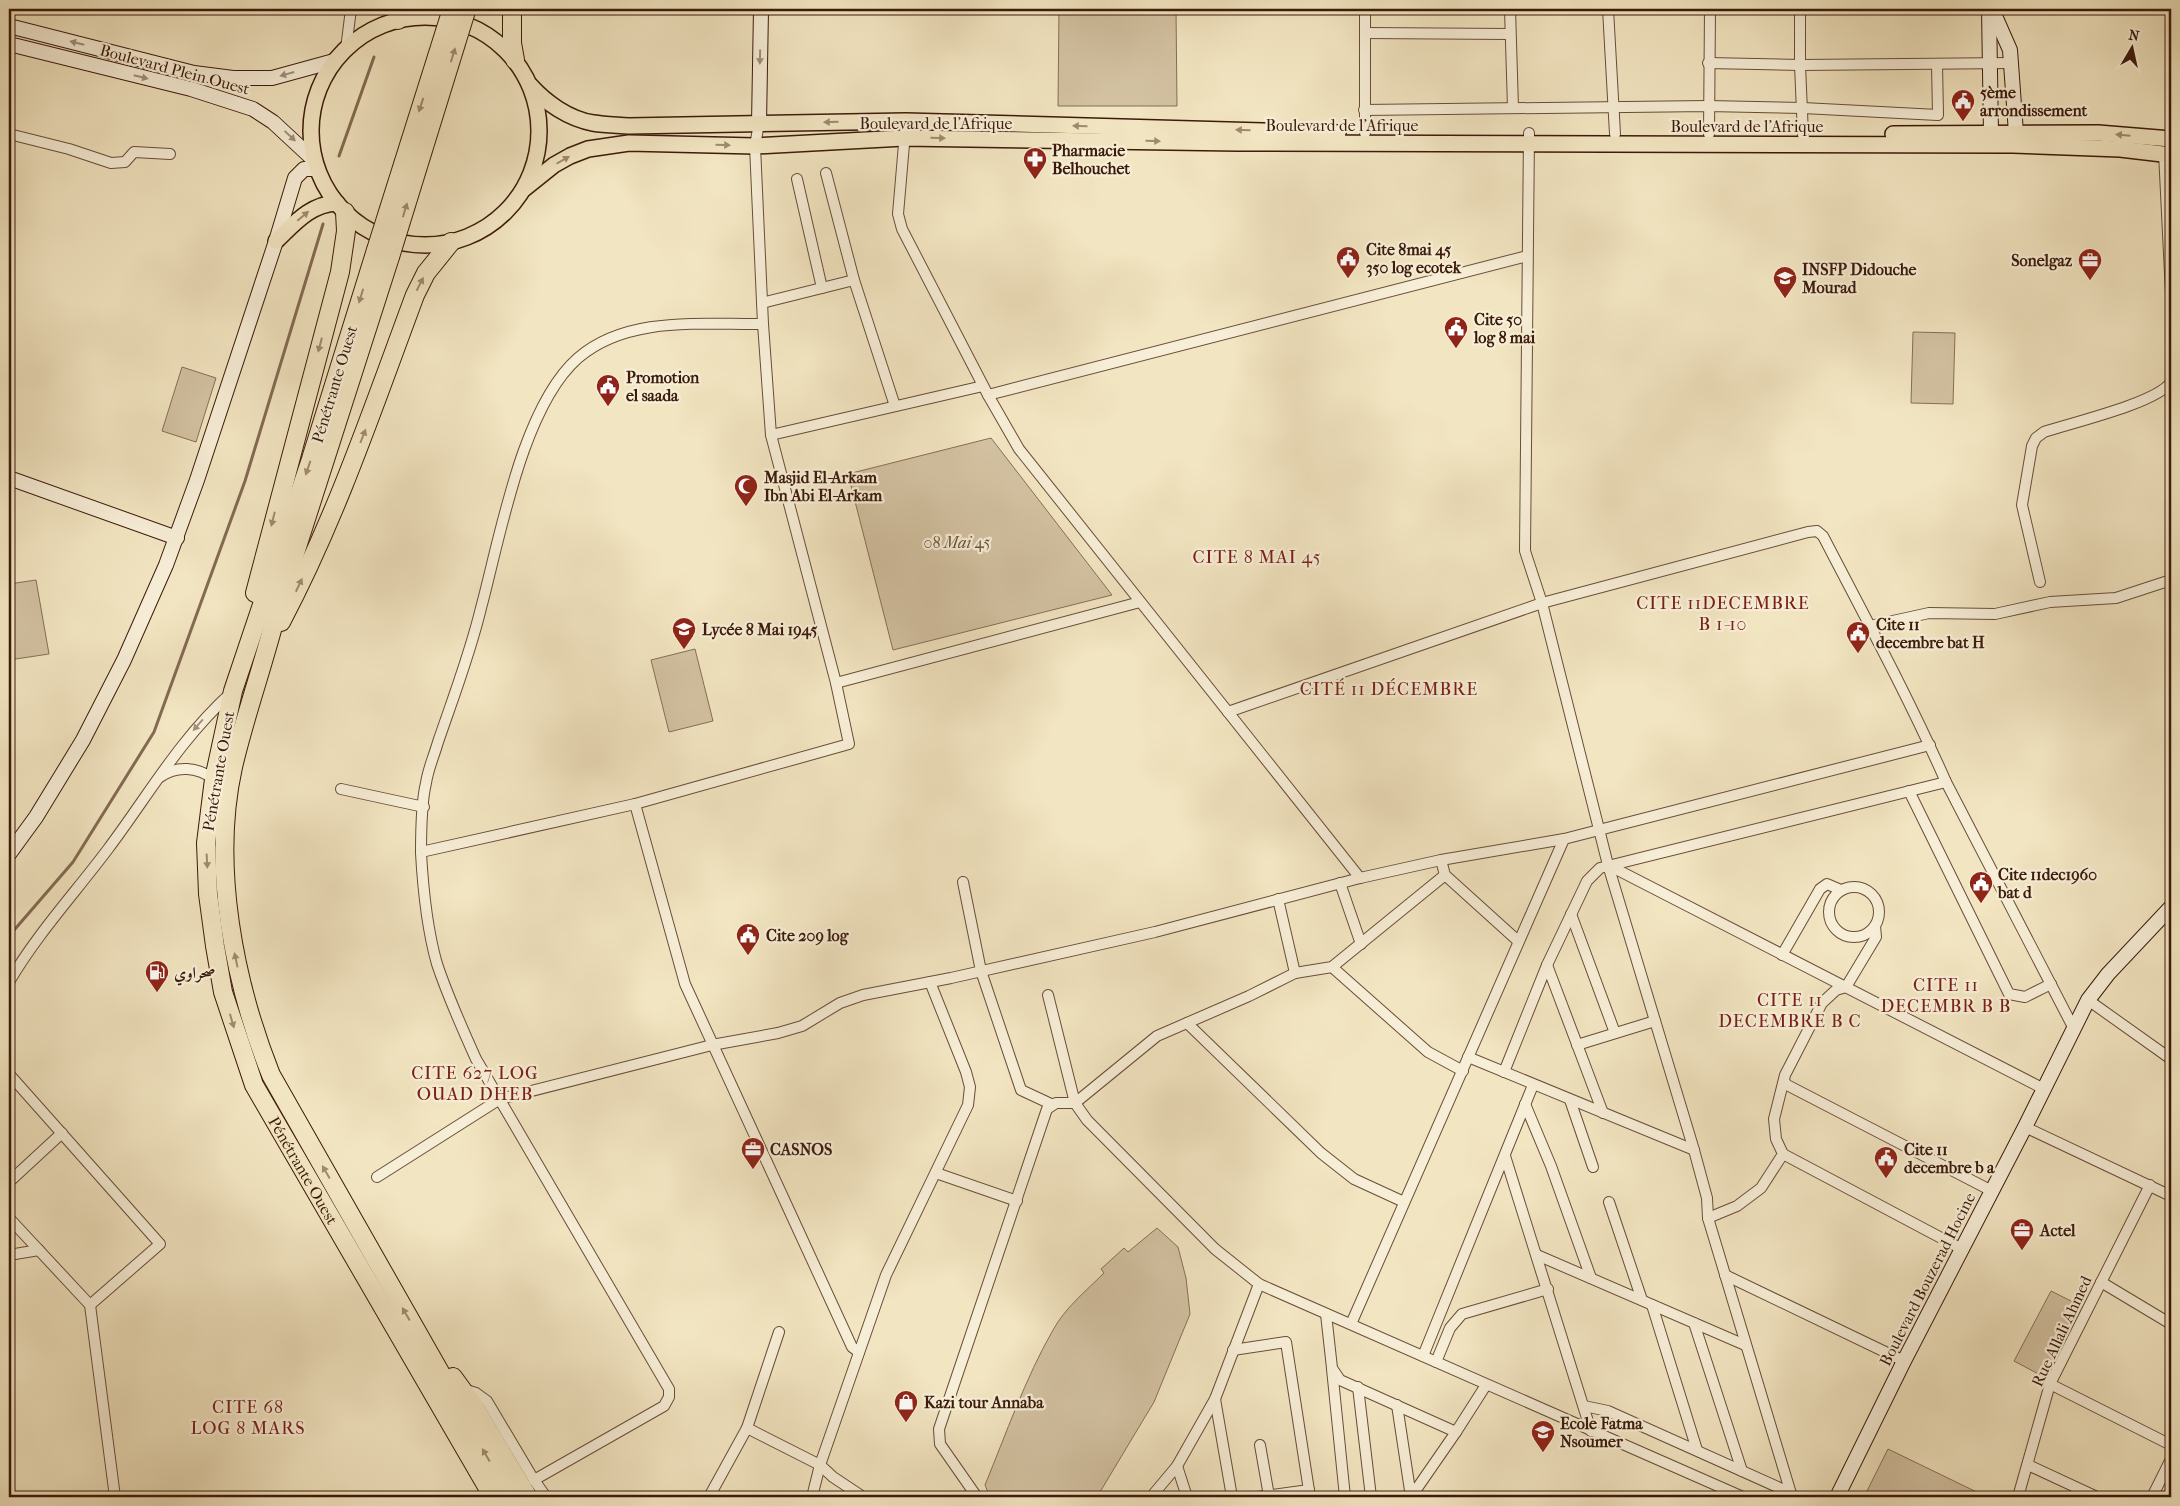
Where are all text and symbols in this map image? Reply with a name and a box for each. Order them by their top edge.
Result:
north arrow [2108,22,2158,72]
text: N [2127,26,2141,45]
one-way arrow [70,39,85,47]
street label: Boulevard Plein Ouest [98,40,252,99]
one-way arrow [449,47,457,62]
one-way arrow [756,50,764,66]
one-way arrow [280,70,295,78]
one-way arrow [134,73,149,81]
place label: 5ème arrondissement [1980,83,2088,120]
public building icon: 5ème arrondissement [1950,88,1976,122]
one-way arrow [417,98,425,113]
street label: Boulevard de l'Afrique [860,114,1013,133]
street label: Boulevard de l'Afrique [1266,116,1419,135]
street label: Boulevard de l'Afrique [1671,117,1824,136]
one-way arrow [822,118,838,126]
one-way arrow [1072,122,1088,130]
one-way arrow [1235,126,1251,134]
one-way arrow [283,130,295,142]
one-way arrow [2114,131,2130,139]
one-way arrow [930,134,946,142]
one-way arrow [1145,138,1161,146]
one-way arrow [715,141,731,149]
place label: Pharmacie Belhouchet [1052,141,1130,178]
pharmacy icon: Pharmacie Belhouchet [1022,146,1048,180]
one-way arrow [556,156,571,164]
one-way arrow [401,202,409,217]
one-way arrow [297,210,309,222]
place label: Cite 8mai 45 350 log ecotek [1366,240,1462,278]
public building icon: Cite 8mai 45 350 log ecotek [1335,245,1361,279]
office icon: Sonelgaz [2077,247,2103,281]
place label: Sonelgaz [2011,251,2073,271]
place label: INSFP Didouche Mourad [1801,260,1917,297]
school or university icon: INSFP Didouche Mourad [1772,265,1798,299]
one-way arrow [416,277,424,291]
one-way arrow [357,289,365,304]
place label: Cite 50 log 8 mai [1473,310,1536,348]
public building icon: Cite 50 log 8 mai [1443,315,1469,349]
street label: Pénétrante Ouest [308,323,361,445]
one-way arrow [316,338,324,353]
place label: Promotion el saada [626,368,700,405]
public building icon: Promotion el saada [595,373,621,407]
one-way arrow [359,428,367,443]
one-way arrow [304,461,312,476]
place label: Masjid El-Arkam Ibn Abi El-Arkam [763,468,883,505]
mosque icon: Masjid El-Arkam Ibn Abi El-Arkam [733,473,759,507]
one-way arrow [269,512,277,527]
park label: 08 Mai 45 [924,533,991,552]
district label: CITE 8 MAI 45 [1193,547,1322,568]
one-way arrow [296,578,304,592]
district label: CITE 11DECEMBRE B 1-10 [1636,593,1810,635]
place label: Cite 11 decembre bat H [1876,615,1985,652]
school or university icon: Lycée 8 Mai 1945 [671,616,697,650]
place label: Lycée 8 Mai 1945 [702,620,818,640]
public building icon: Cite 11 decembre bat H [1845,620,1871,654]
district label: CITÉ 11 DÉCEMBRE [1300,678,1478,700]
street label: Pénétrante Ouest [199,709,238,833]
one-way arrow [192,718,204,730]
one-way arrow [203,853,211,869]
place label: Cite 11dec1960 bat d [1997,865,2097,902]
public building icon: Cite 11dec1960 bat d [1968,870,1994,904]
public building icon: Cite 209 log [735,922,761,956]
place label: Cite 209 log [766,926,849,946]
one-way arrow [232,951,240,967]
fuel station icon: صحراوي [144,959,170,993]
place label: صحراوي [174,963,215,986]
district label: CITE 11 DECEMBR B B [1881,975,2011,1017]
district label: CITE 11 DECEMBRE B C [1718,990,1862,1032]
one-way arrow [228,1014,236,1029]
district label: CITE 627 LOG OUAD DHEB [411,1063,539,1105]
street label: Pénétrante Ouest [264,1113,342,1228]
office icon: CASNOS [740,1136,766,1170]
place label: CASNOS [770,1140,832,1159]
place label: Cite 11 decembre b a [1904,1140,1995,1177]
public building icon: Cite 11 decembre b a [1873,1145,1899,1179]
one-way arrow [322,1165,330,1180]
street label: Boulevard Bouzerad Hocine [1875,1189,1979,1369]
office icon: Actel [2009,1217,2035,1251]
place label: Actel [2039,1221,2076,1240]
street label: Rue Allali Ahmed [2027,1273,2096,1390]
one-way arrow [402,1307,411,1320]
shop icon: Kazi tour Annaba [893,1389,919,1423]
place label: Kazi tour Annaba [924,1393,1044,1412]
district label: CITE 68 LOG 8 MARS [190,1397,306,1439]
place label: Ecole Fatma Nsoumer [1560,1414,1643,1451]
school or university icon: Ecole Fatma Nsoumer [1530,1419,1556,1453]
one-way arrow [482,1448,491,1462]

